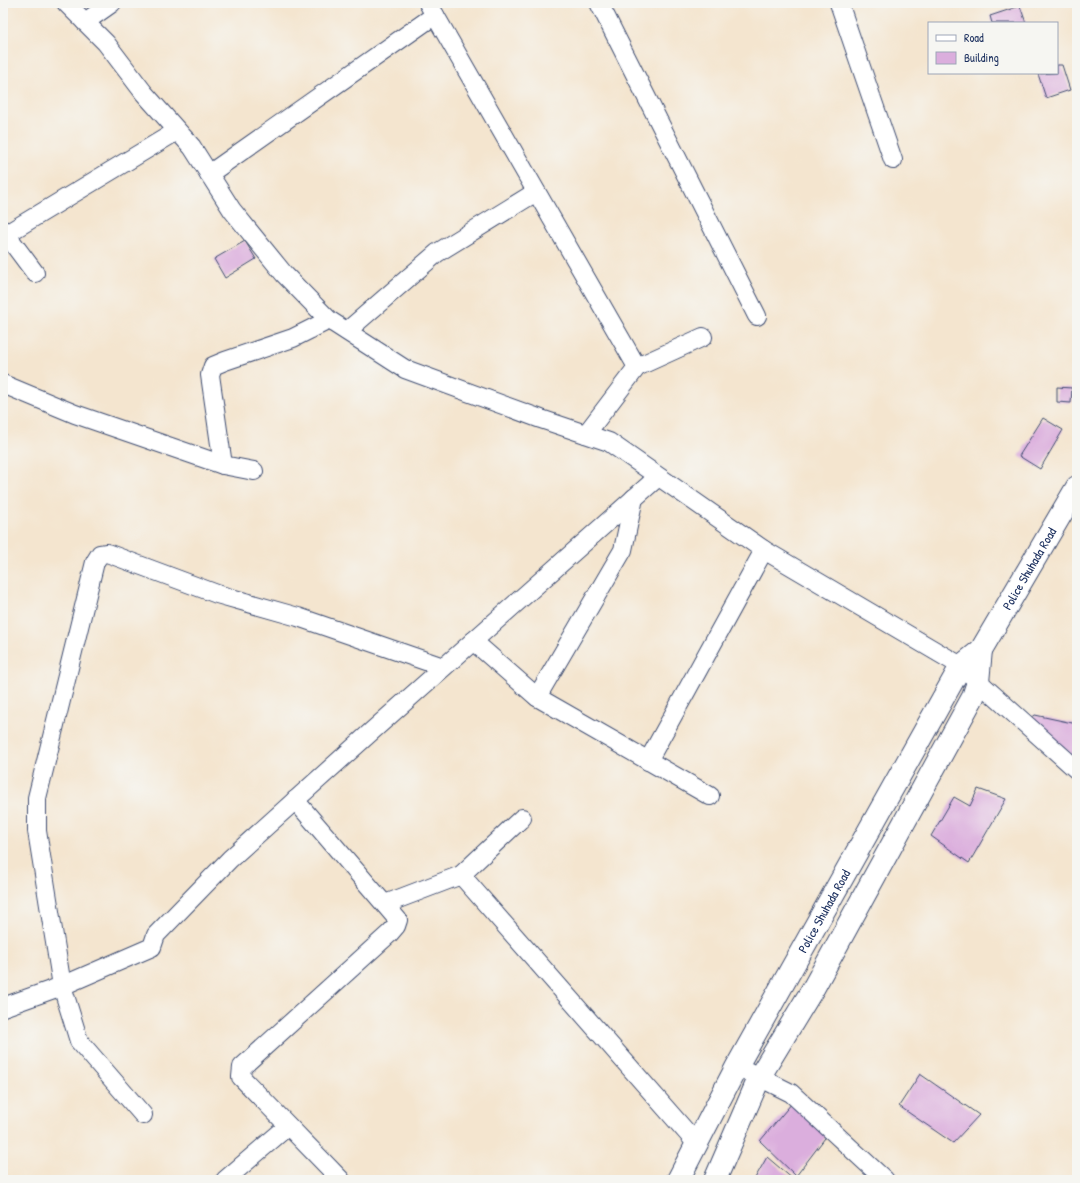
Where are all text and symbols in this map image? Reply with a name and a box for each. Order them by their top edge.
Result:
legend [928,22,1058,74]
text: Road [964,29,984,46]
text: Building [964,49,999,66]
street label: Police Shuhada Road [998,524,1060,613]
street label: Police Shuhada Road [793,866,854,956]

